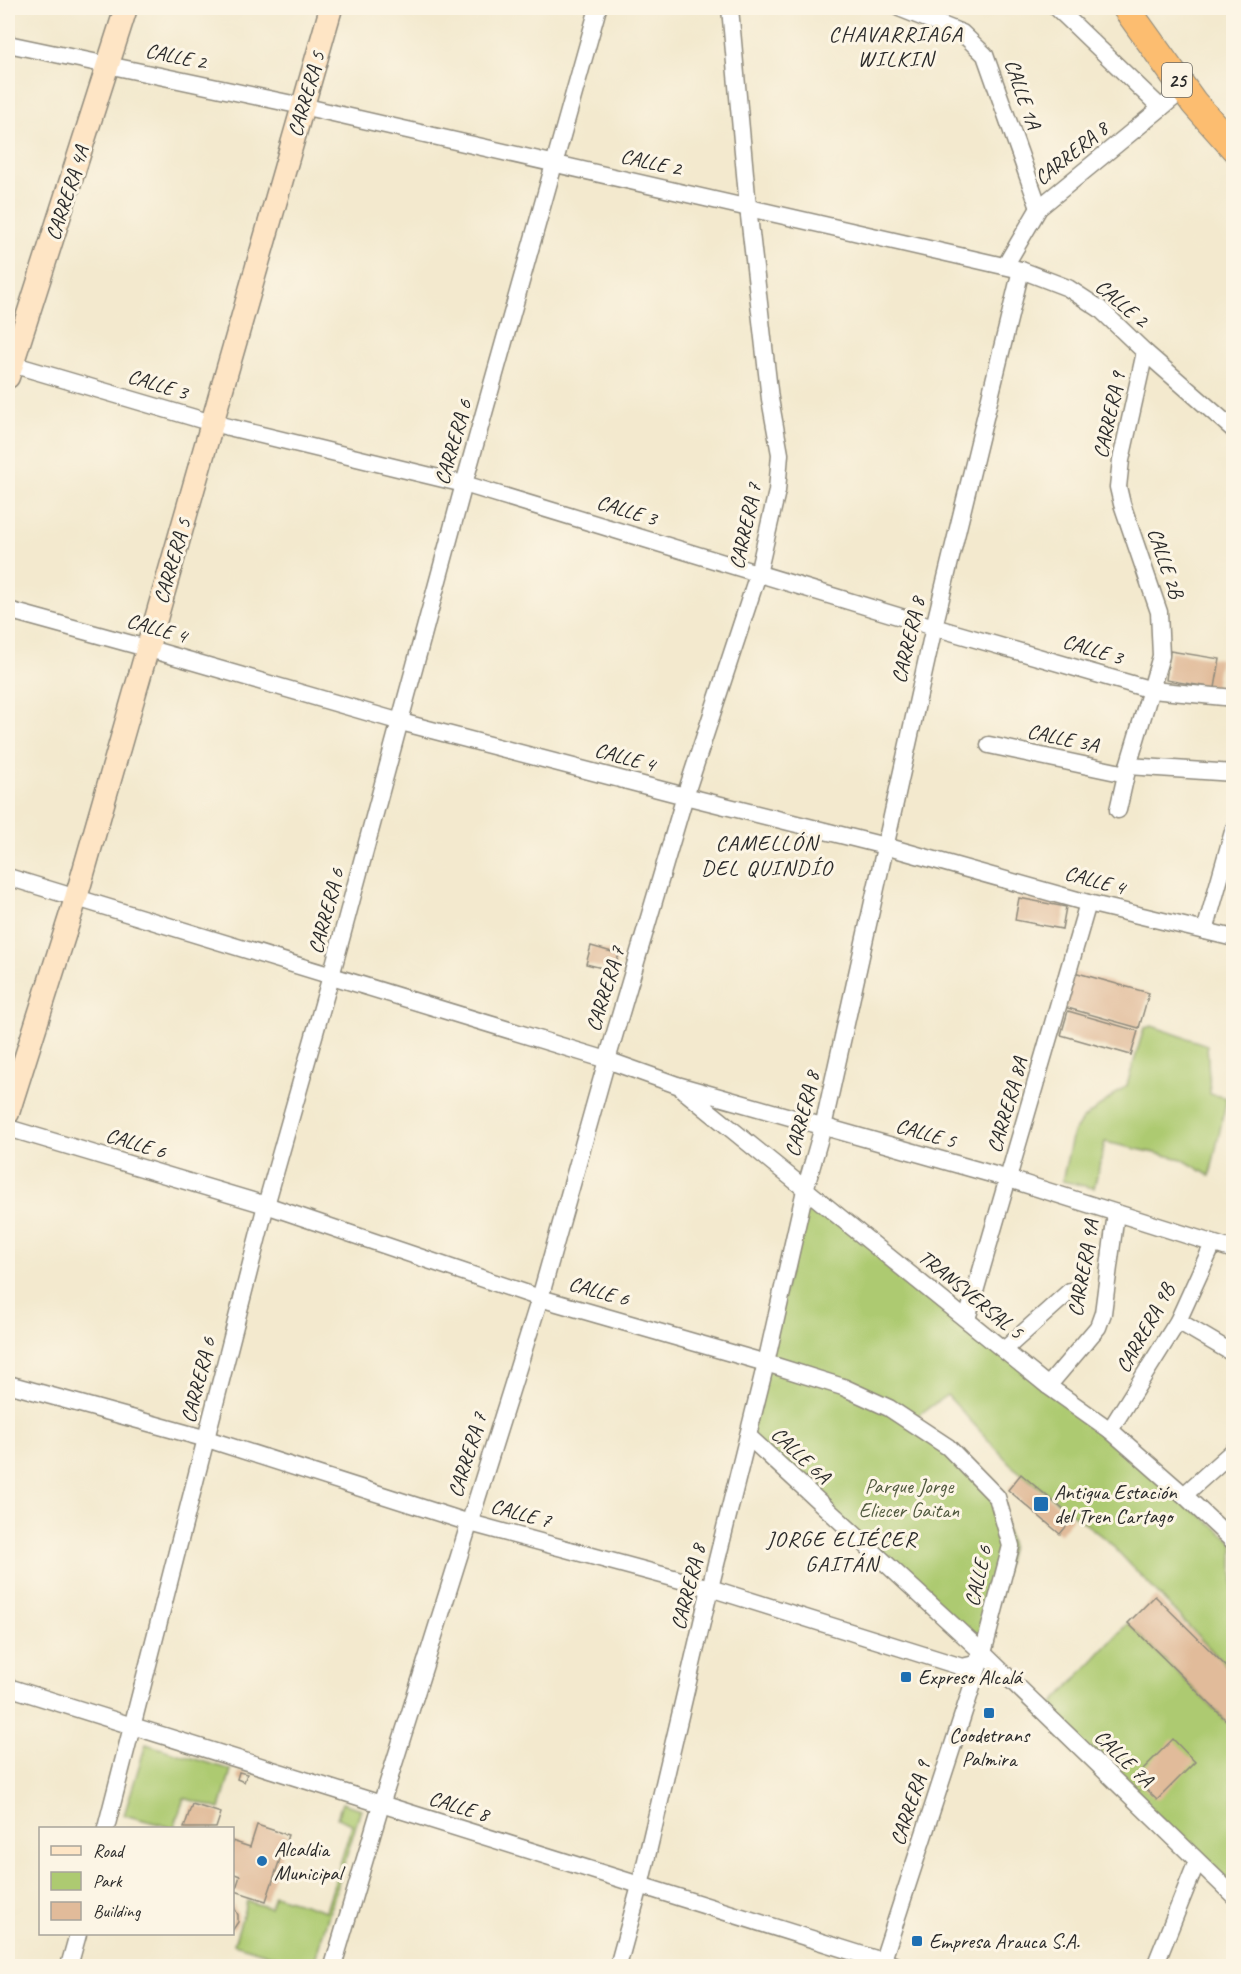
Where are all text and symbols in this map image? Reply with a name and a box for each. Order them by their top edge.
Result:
district label: CHAVARRIAGA WILKIN [829,20,963,73]
street label: CALLE 2 [143,37,210,75]
street label: CARRERA 5 [281,47,331,140]
street label: CALLE 1A [999,56,1047,134]
road number: 25 [1162,63,1192,97]
street label: CARRERA 8 [1029,114,1115,191]
street label: CARRERA 4A [40,141,95,244]
street label: CALLE 2 [618,142,685,182]
street label: CALLE 2 [1090,273,1155,334]
street label: CALLE 3 [125,363,193,406]
street label: CARRERA 9 [1087,368,1131,460]
street label: CARRERA 6 [428,396,478,488]
street label: CARRERA 7 [723,479,767,571]
street label: CALLE 3 [594,489,662,532]
street label: CARRERA 5 [147,514,197,607]
street label: CALLE 2B [1142,525,1191,603]
street label: CARRERA 8 [886,592,931,685]
street label: CALLE 4 [124,607,193,650]
street label: CALLE 3 [1060,628,1128,671]
street label: CALLE 3A [1025,718,1102,759]
street label: CALLE 4 [592,736,661,778]
district label: CAMELLÓN DEL QUINDÍO [701,829,834,882]
street label: CALLE 4 [1062,859,1131,901]
street label: CARRERA 6 [302,865,350,957]
street label: CARRERA 7 [580,942,631,1035]
street label: CARRERA 8A [981,1053,1033,1156]
street label: CARRERA 8 [779,1066,826,1160]
street label: CALLE 5 [893,1112,961,1154]
street label: CALLE 6 [103,1122,170,1165]
street label: CARRERA 9A [1062,1216,1105,1318]
street label: TRANSVERSAL 5 [913,1244,1030,1345]
street label: CALLE 6 [566,1270,633,1312]
street label: CARRERA 9B [1110,1277,1181,1377]
street label: CARRERA 6 [175,1334,221,1426]
street label: CARRERA 7 [442,1408,493,1501]
street label: CALLE 6A [766,1421,837,1490]
park label: Parque Jorge Eliecer Gaitan [859,1473,960,1523]
place label: Antigua Estación del Tren Cartago [1054,1479,1177,1529]
street label: CALLE 7 [488,1492,556,1534]
marker: Antigua Estación del Tren Cartago [1032,1495,1050,1513]
district label: JORGE ELIÉCER GAITÁN [766,1525,919,1578]
street label: CARRERA 8 [665,1539,712,1633]
street label: CALLE 6 [958,1543,998,1609]
place label: Expreso Alcalá [918,1664,1024,1690]
marker: Expreso Alcalá [899,1670,913,1684]
marker: Coodetrans Palmira [982,1706,996,1720]
place label: Coodetrans Palmira [949,1722,1031,1772]
street label: CALLE 7A [1089,1724,1160,1793]
street label: CARRERA 9 [884,1756,936,1849]
street label: CALLE 8 [426,1785,495,1828]
legend [39,1827,234,1935]
place label: Alcaldia Municipal [274,1836,345,1886]
text: Road [93,1840,126,1862]
marker: Alcaldia Municipal [255,1854,269,1868]
text: Park [93,1870,123,1892]
text: Building [93,1900,142,1922]
place label: Empresa Arauca S.A. [929,1928,1081,1954]
marker: Empresa Arauca S.A. [910,1934,924,1948]

